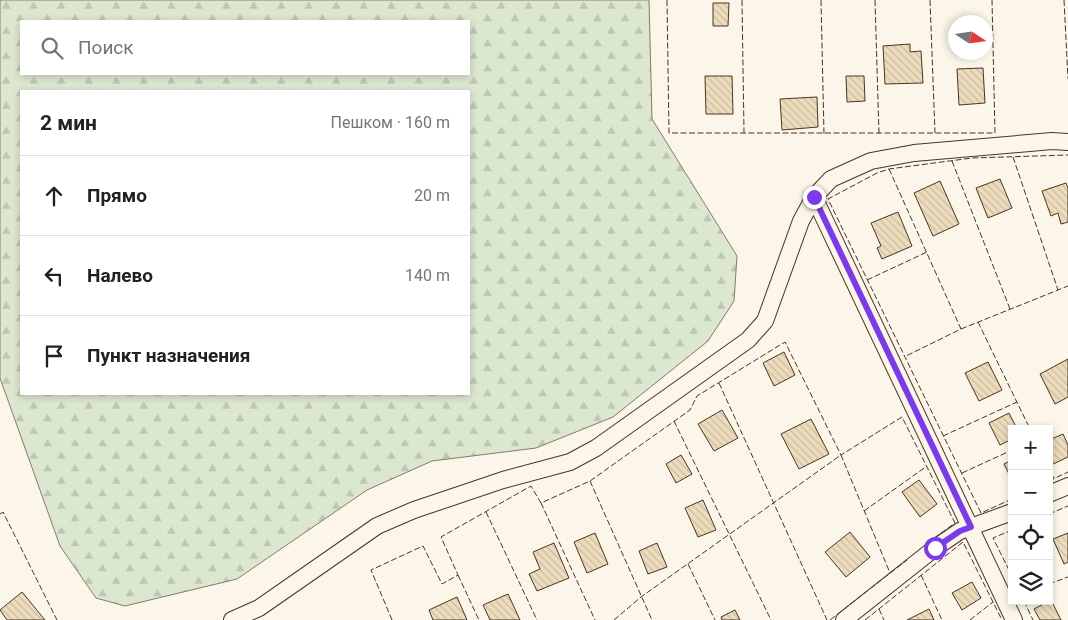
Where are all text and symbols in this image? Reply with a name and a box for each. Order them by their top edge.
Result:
north arrow [948,15,993,60]
search box [20,20,470,75]
icon: search [38,34,66,62]
text: Поиск [78,36,134,59]
text: 2 мин [40,111,97,135]
text: Пешком · 160 m [331,113,450,132]
icon: ahead [40,182,68,210]
text: Прямо [87,184,147,207]
text: 20 m [414,186,450,205]
route end [803,186,826,209]
icon: left [40,262,68,290]
text: Налево [87,264,153,287]
text: 140 m [405,266,450,285]
icon: arrive [40,342,68,370]
text: Пункт назначения [87,344,250,367]
map controls [1008,425,1053,605]
button: + [1008,425,1053,470]
button: − [1008,470,1053,515]
button: locate [1008,515,1053,560]
route start [924,537,947,560]
button: layers [1008,560,1053,605]

